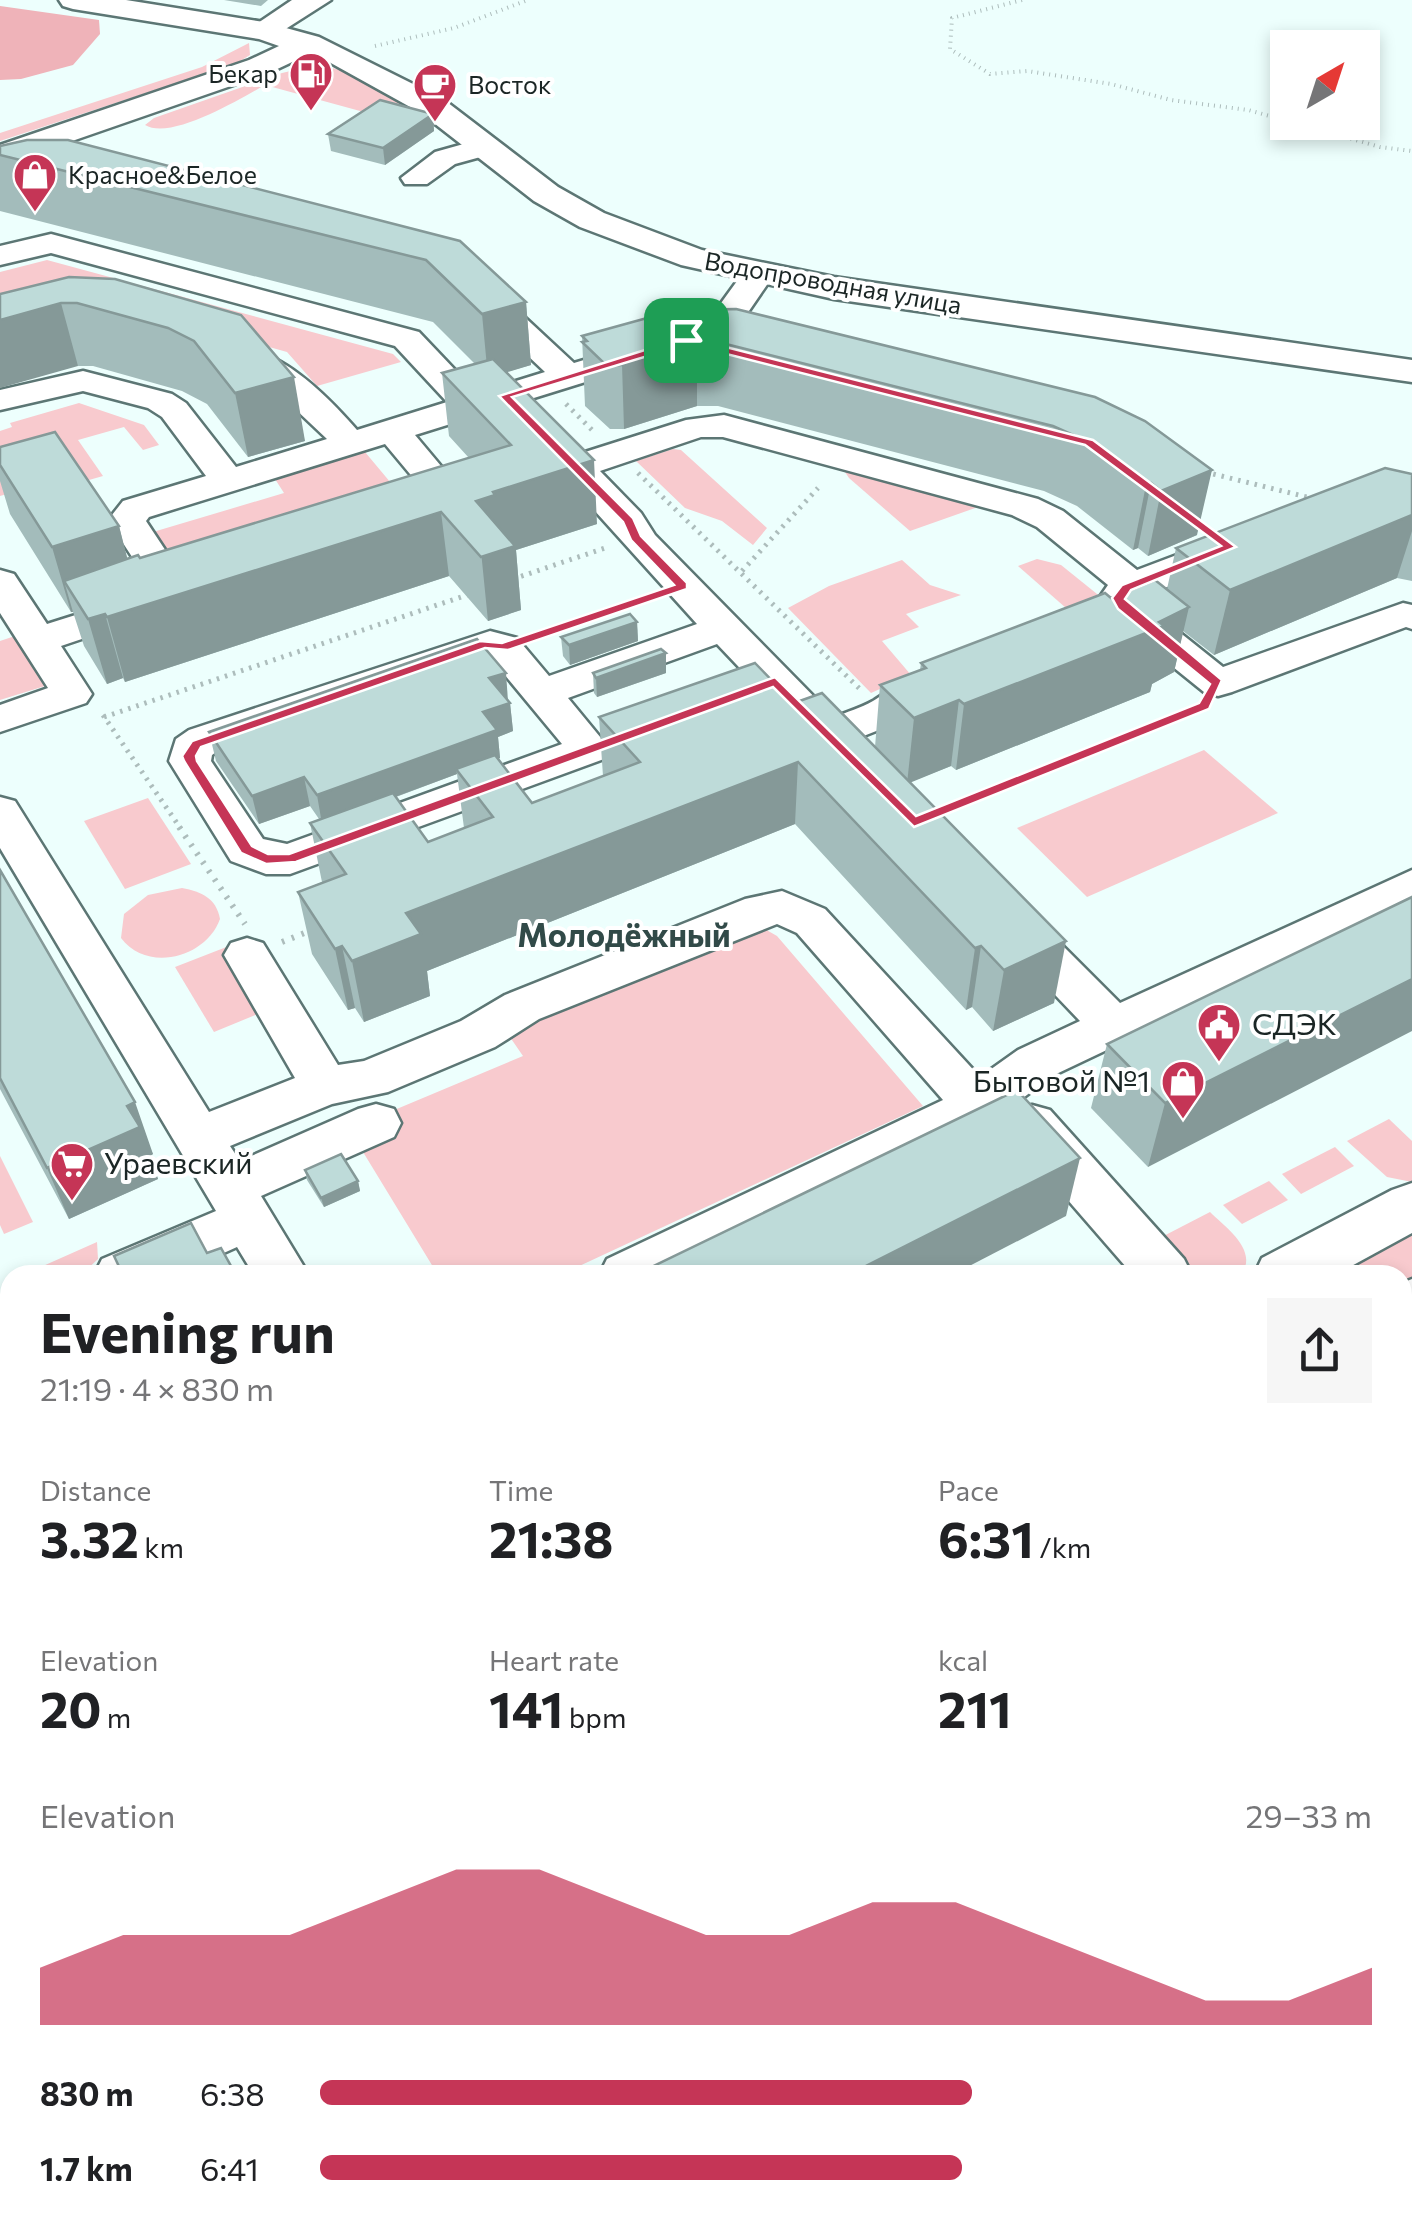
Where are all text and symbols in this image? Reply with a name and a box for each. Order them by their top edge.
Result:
north arrow [1270,30,1380,140]
map controls [1270,30,1380,140]
fuel station icon: Бекар [288,51,334,112]
place label: Бекар [208,58,278,88]
cafe icon: Восток [412,62,458,123]
place label: Восток [468,69,551,99]
shop icon: Красное&Белое [12,152,58,213]
place label: Красное&Белое [68,159,257,189]
street label: Водопроводная улица [702,245,964,319]
pin [644,298,729,383]
icon: arrive [659,313,714,368]
district label: Молодёжный [517,914,731,954]
public building icon: СДЭК [1196,1002,1242,1063]
place label: СДЭК [1252,1004,1337,1041]
shop icon: Бытовой №1 [1160,1059,1206,1120]
place label: Бытовой №1 [973,1061,1150,1098]
supermarket icon: Ураевский [49,1141,95,1202]
place label: Ураевский [104,1143,253,1180]
text: Evening run [40,1297,335,1364]
button: share [1267,1298,1372,1403]
text: 21:19 · 4 × 830 m [40,1368,274,1408]
text: Distance [40,1473,151,1507]
text: Time [489,1473,553,1507]
text: Pace [938,1473,999,1507]
text: 3.32 [40,1507,139,1568]
text: 21:38 [489,1507,613,1568]
text: 6:31 [938,1507,1034,1568]
text: km [139,1530,184,1564]
text: /km [1034,1530,1091,1564]
text: Elevation [40,1643,158,1677]
text: Heart rate [489,1643,619,1677]
text: kcal [938,1643,988,1677]
text: 20 [40,1677,101,1738]
text: 141 [489,1677,563,1738]
text: 211 [938,1677,1012,1738]
text: m [101,1700,131,1734]
text: bpm [563,1700,626,1734]
text: Elevation [40,1795,175,1835]
text: 29–33 m [1246,1795,1372,1835]
text: 830 m [40,2073,134,2113]
text: 6:38 [200,2073,265,2113]
text: 1.7 km [40,2148,133,2188]
text: 6:41 [200,2148,259,2188]

